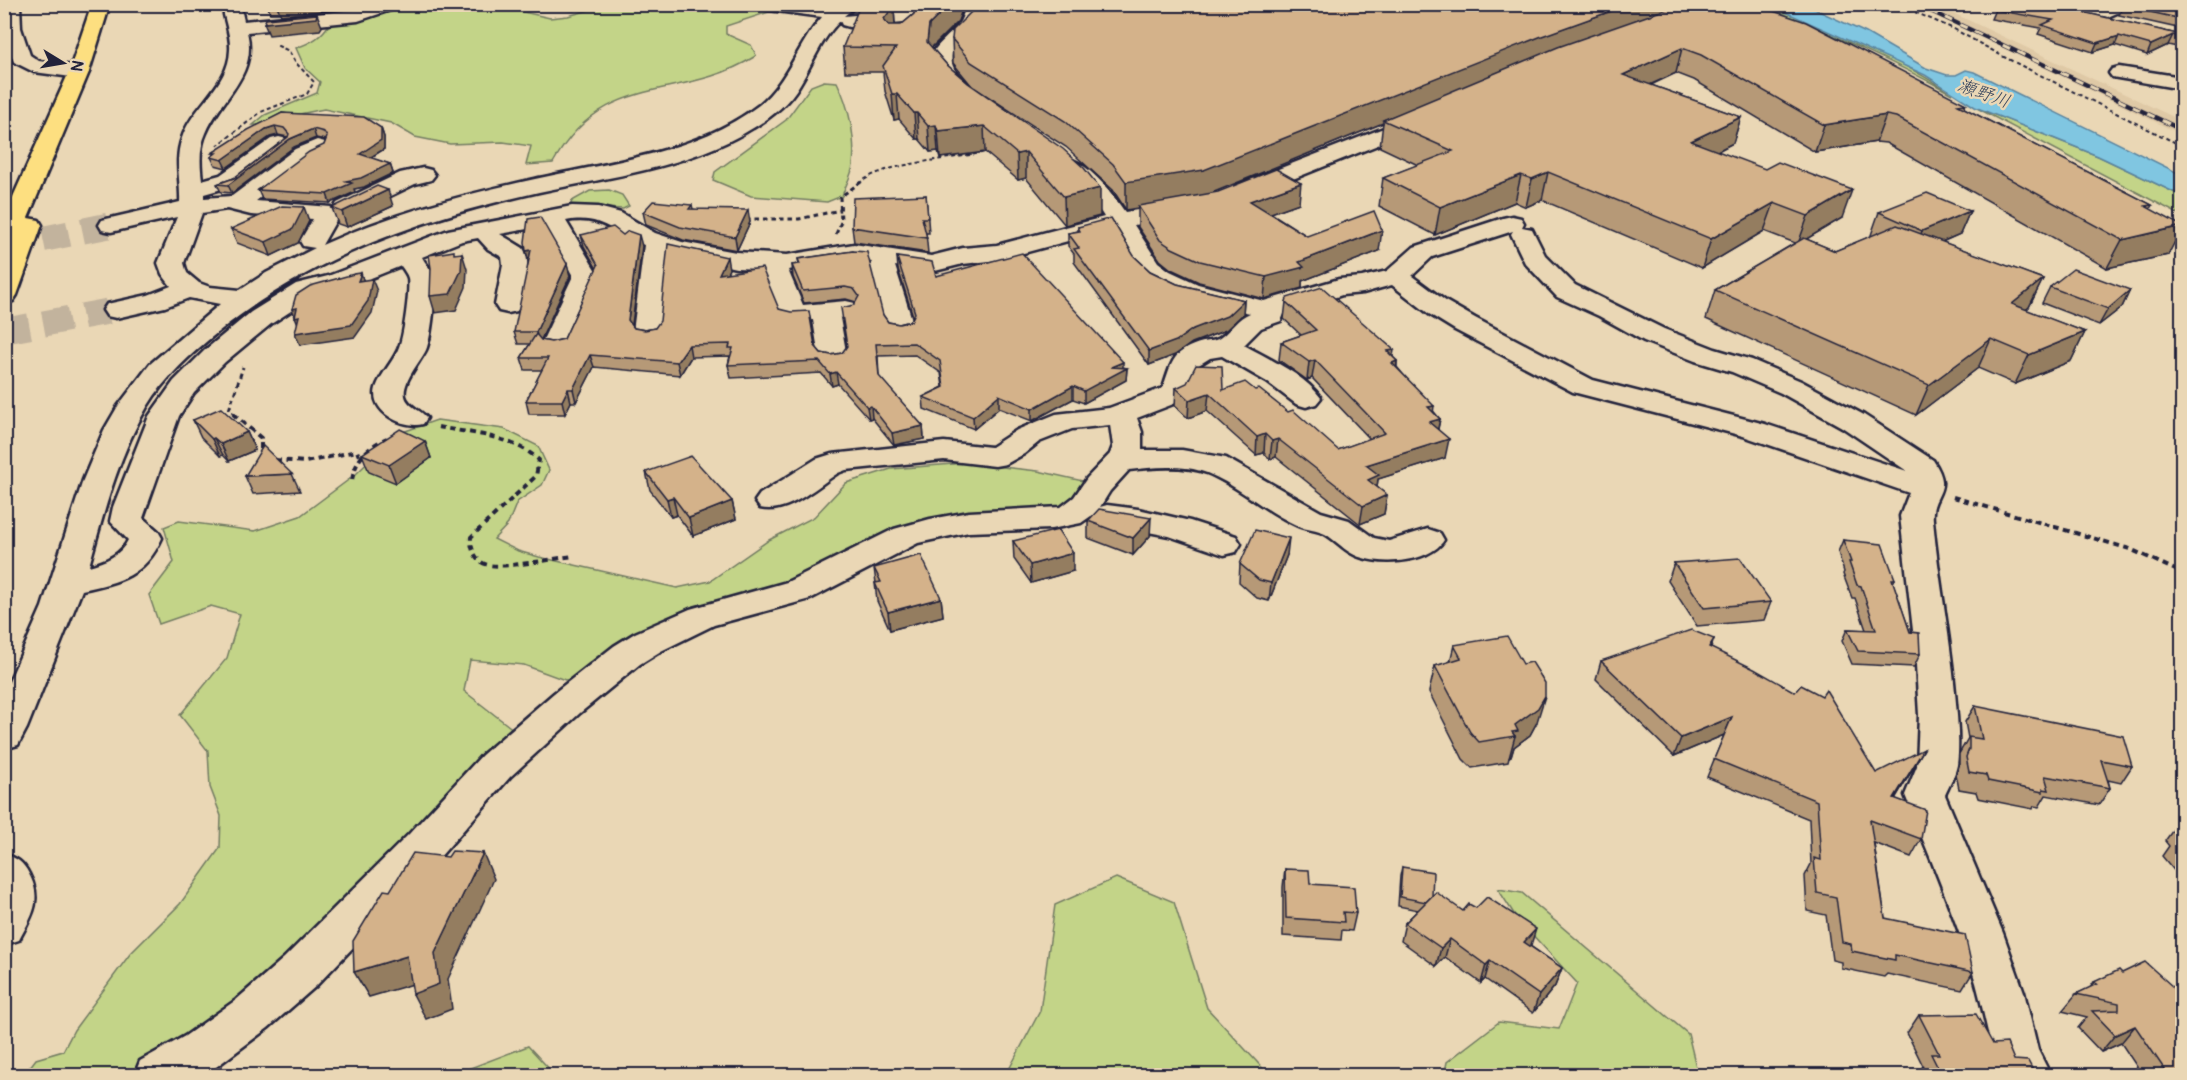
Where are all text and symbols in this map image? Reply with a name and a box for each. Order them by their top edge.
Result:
north arrow [33,33,93,93]
text: N [66,58,88,73]
water label: 瀬野川 [1955,73,2013,114]

